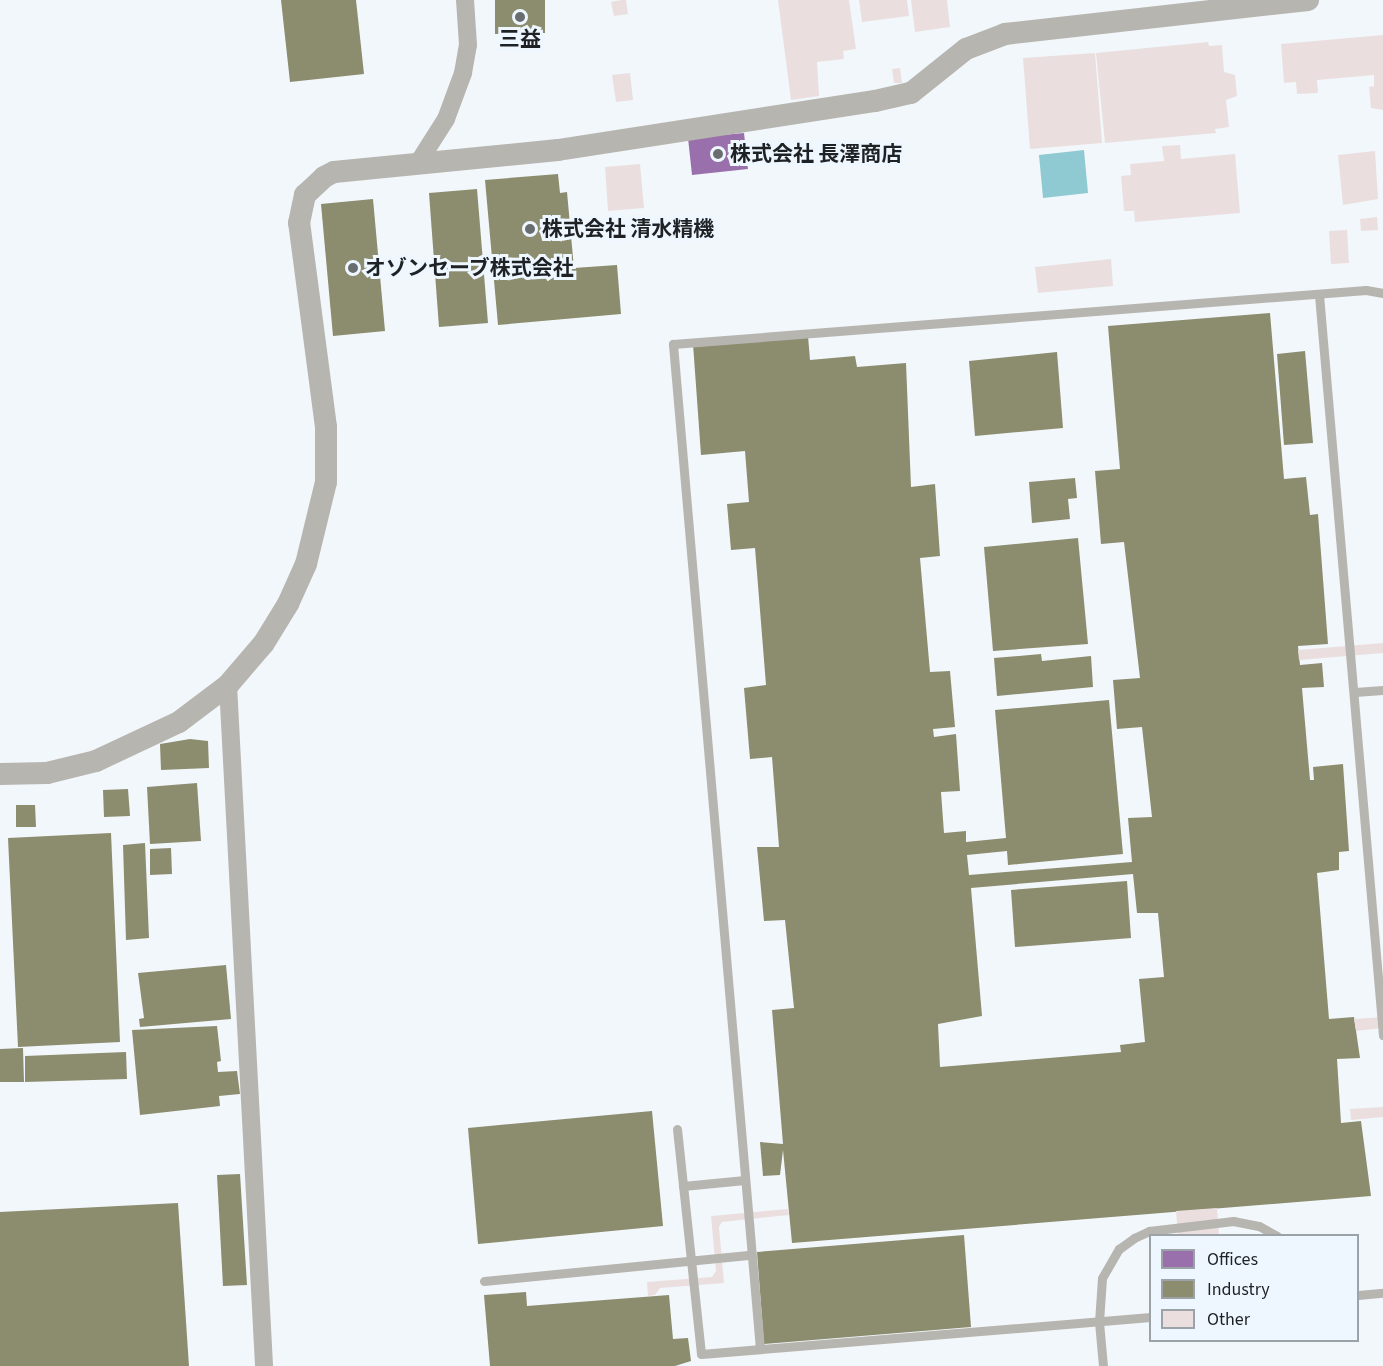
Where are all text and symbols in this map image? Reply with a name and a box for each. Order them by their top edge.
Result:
marker: 三益 [513,10,527,24]
place label: 三益 [499,26,541,52]
place label: 株式会社 長澤商店 [730,141,902,167]
marker: 株式会社 長澤商店 [711,147,725,161]
place label: 株式会社 清水精機 [542,216,714,242]
marker: 株式会社 清水精機 [523,222,537,236]
place label: オゾンセーブ株式会社 [365,255,575,281]
marker: オゾンセーブ株式会社 [346,261,360,275]
legend [1149,1234,1359,1342]
text: Offices [1207,1247,1258,1272]
text: Industry [1207,1277,1270,1302]
text: Other [1207,1307,1250,1332]

